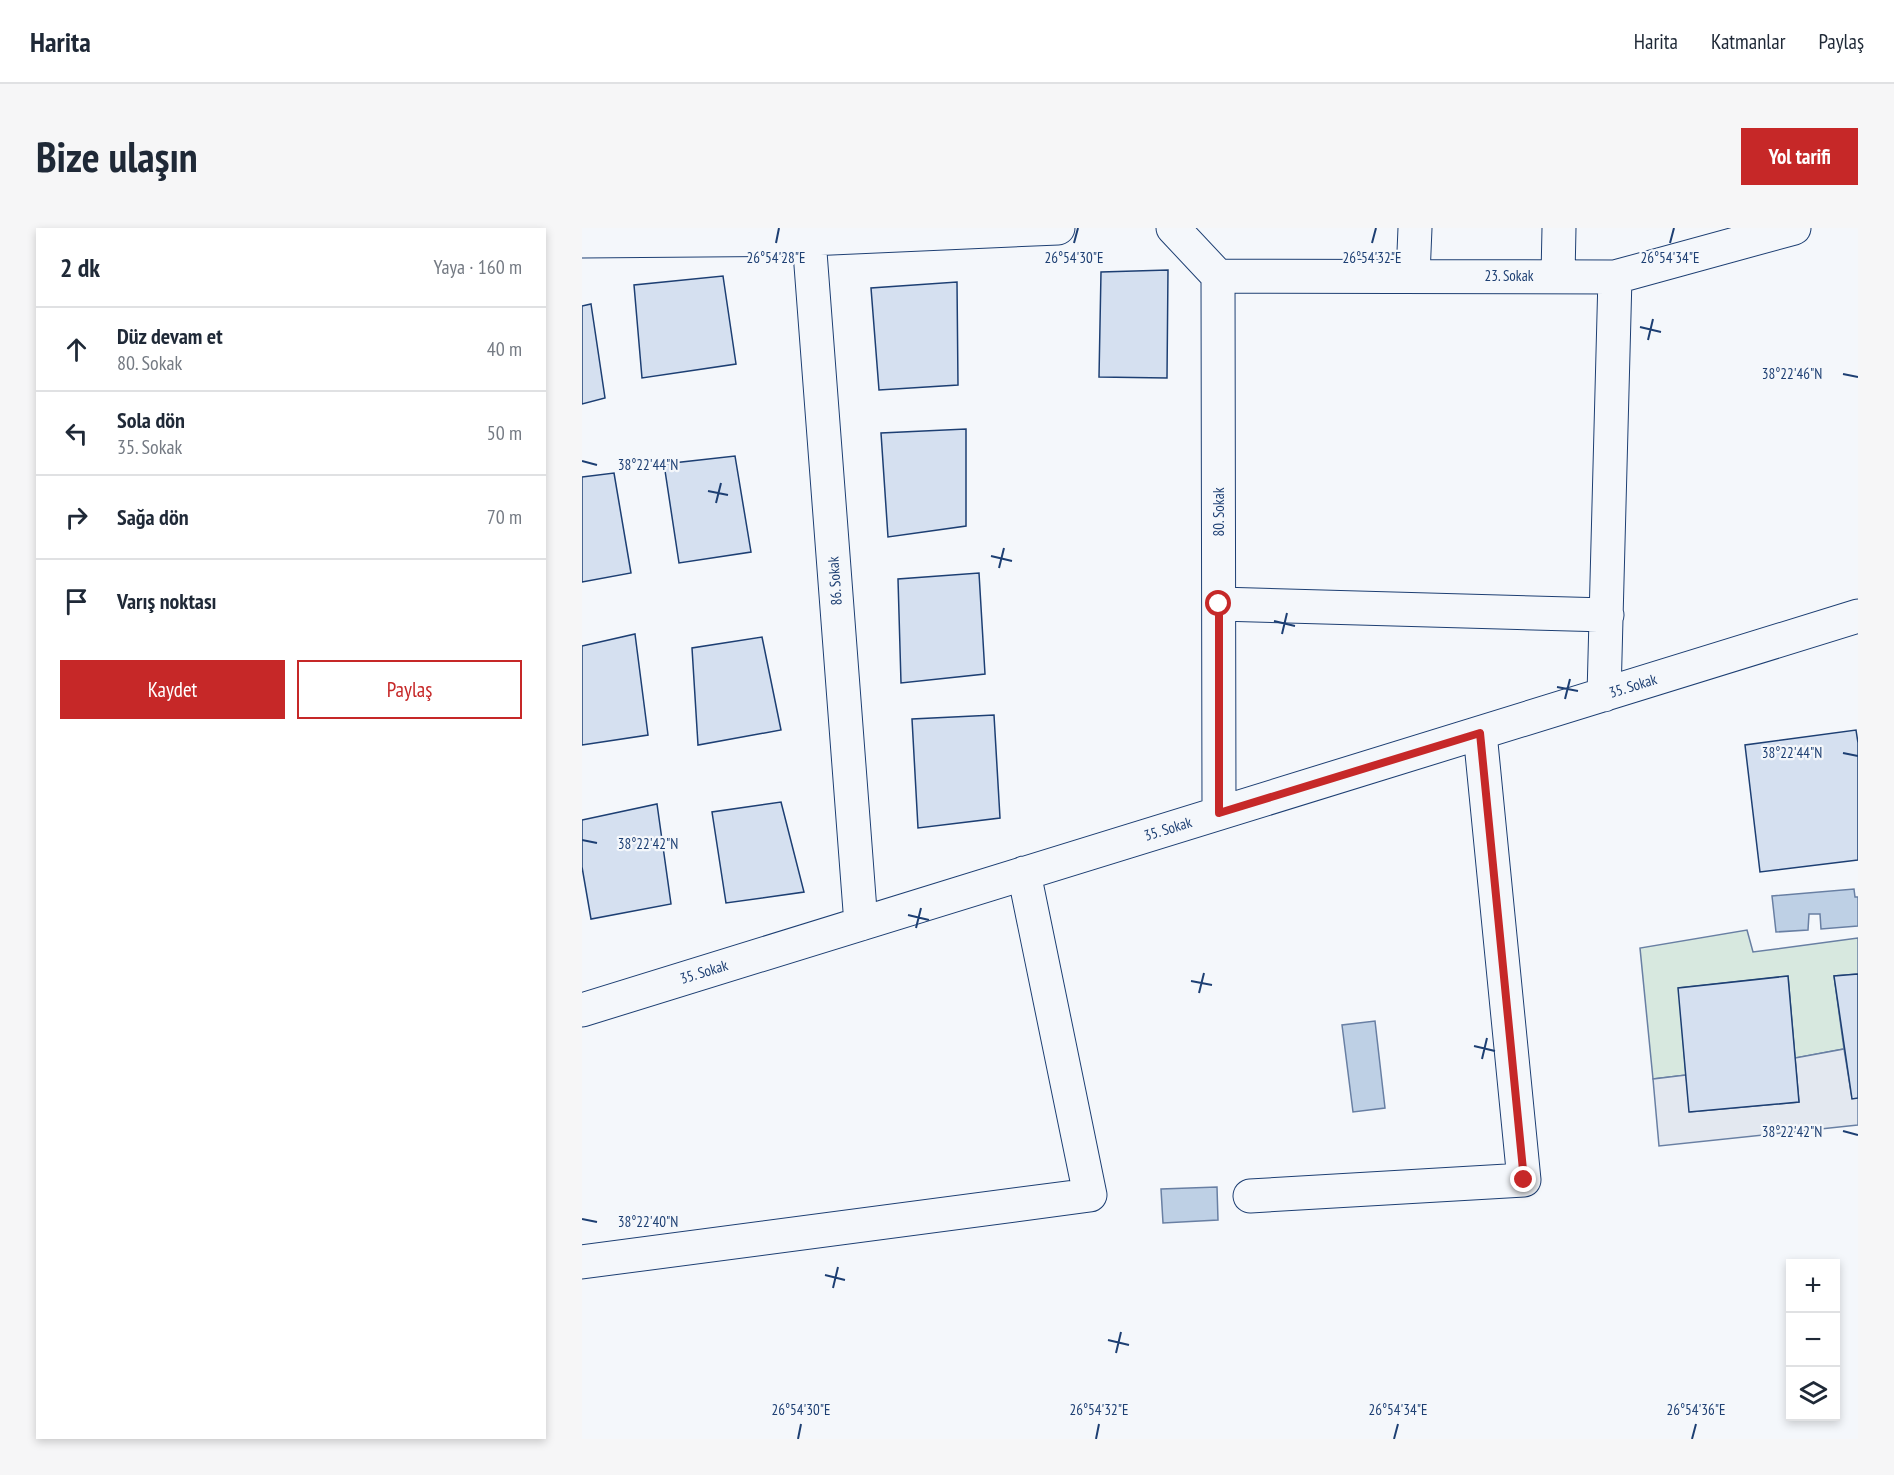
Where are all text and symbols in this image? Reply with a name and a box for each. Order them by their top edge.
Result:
text: Harita [30,23,91,60]
text: Harita [1634,28,1678,55]
text: Katmanlar [1711,28,1785,55]
text: Paylaş [1818,28,1864,55]
button: Yol tarifi [1741,128,1858,185]
text: Bize ulaşın [36,129,198,184]
text: 26°54'28"E [746,248,806,267]
text: 26°54'30"E [1044,248,1104,267]
text: 26°54'32"E [1342,248,1402,267]
text: 26°54'34"E [1640,248,1700,267]
text: 2 dk [60,251,100,284]
text: Yaya · 160 m [434,254,522,280]
street label: 23. Sokak [1485,266,1534,285]
text: Düz devam et [117,322,223,350]
icon: ahead [60,333,93,366]
text: 40 m [487,336,522,362]
text: 80. Sokak [117,350,182,376]
text: 38°22'46"N [1762,364,1822,383]
text: Sola dön [117,406,185,434]
icon: left [60,417,93,450]
text: 50 m [487,420,522,446]
text: 35. Sokak [117,434,182,460]
text: 38°22'44"N [618,455,678,474]
street label: 80. Sokak [1209,487,1228,536]
icon: right [60,501,93,534]
text: Sağa dön [117,503,189,531]
text: 70 m [487,504,522,530]
street label: 86. Sokak [823,556,846,606]
icon: arrive [60,585,93,618]
text: Varış noktası [117,587,217,615]
route start [1205,590,1231,616]
button: Kaydet [60,660,285,719]
button: Paylaş [297,660,522,719]
street label: 35. Sokak [1607,669,1659,702]
text: 38°22'44"N [1762,743,1822,762]
street label: 35. Sokak [1142,812,1194,845]
text: 38°22'42"N [618,834,678,853]
street label: 35. Sokak [678,955,730,988]
text: 38°22'42"N [1762,1122,1822,1141]
route end [1510,1166,1536,1192]
text: 38°22'40"N [618,1212,678,1231]
map controls [1786,1259,1840,1421]
button: + [1786,1259,1840,1313]
button: − [1786,1313,1840,1367]
button: layers [1786,1367,1840,1421]
text: 26°54'30"E [771,1400,831,1419]
text: 26°54'32"E [1069,1400,1129,1419]
text: 26°54'34"E [1368,1400,1428,1419]
text: 26°54'36"E [1666,1400,1726,1419]

